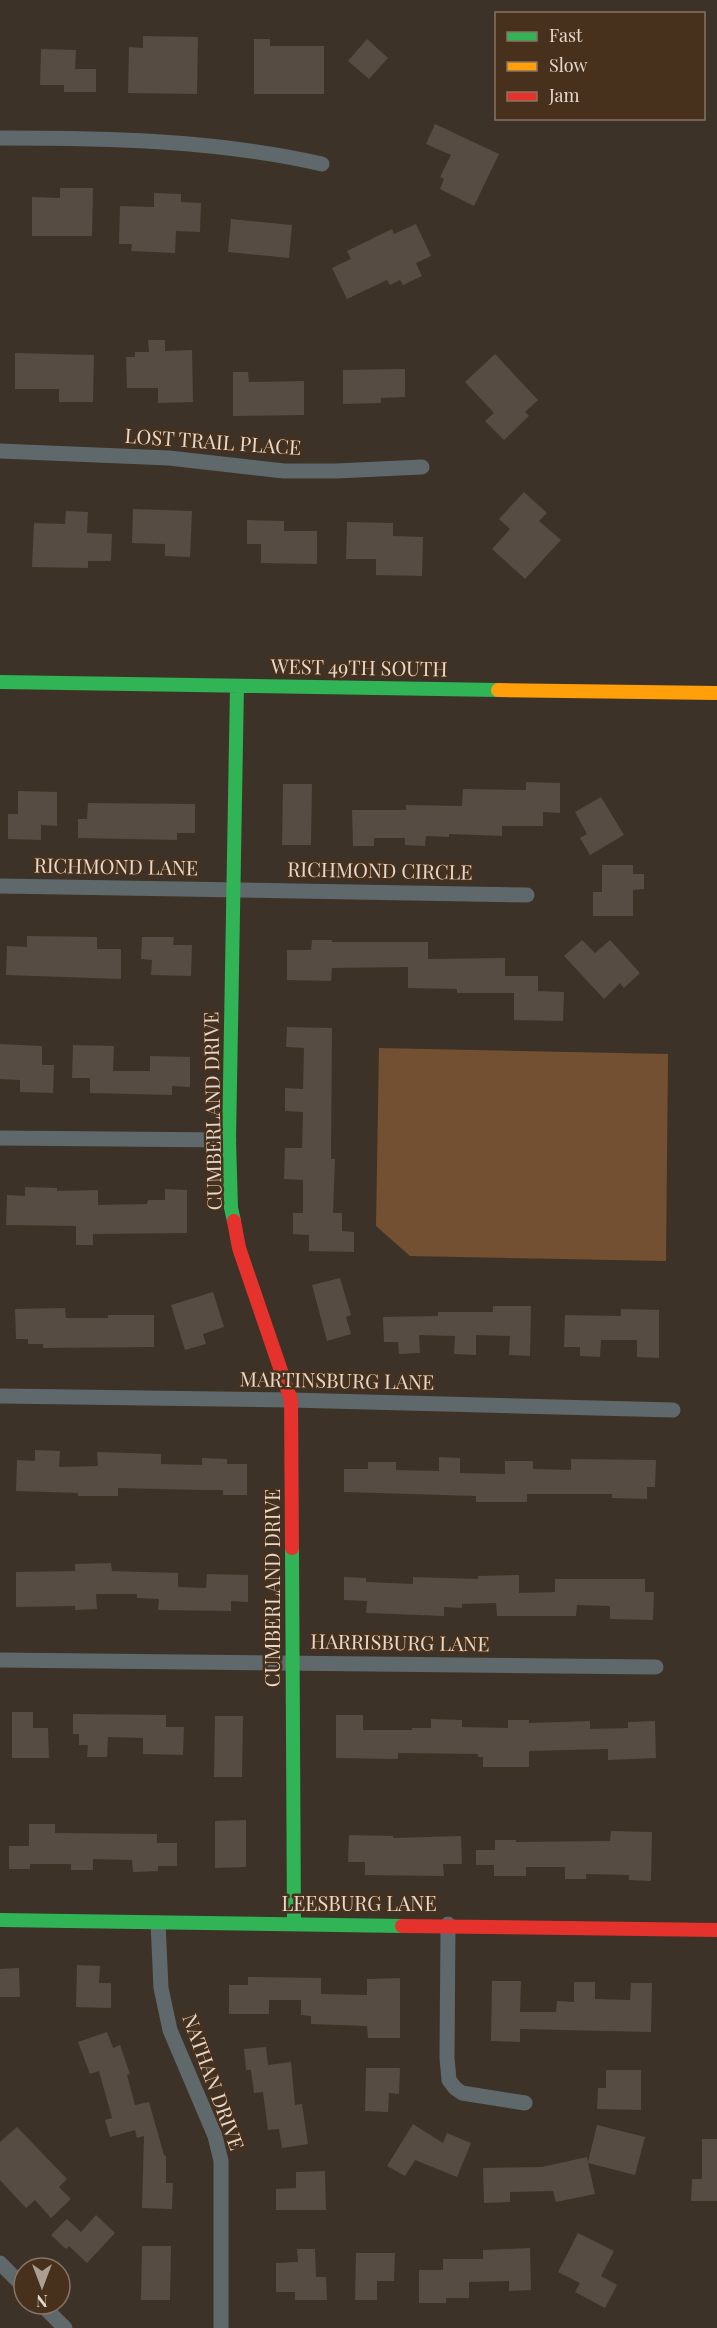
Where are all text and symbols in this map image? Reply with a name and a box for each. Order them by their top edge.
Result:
legend [495,12,705,120]
text: Fast [549,23,583,47]
text: Slow [549,53,587,77]
text: Jam [548,83,579,107]
street label: LOST TRAIL PLACE [124,421,302,460]
street label: WEST 49TH SOUTH [269,651,448,682]
street label: RICHMOND LANE [34,851,198,880]
street label: RICHMOND CIRCLE [287,854,473,885]
street label: CUMBERLAND DRIVE [196,1012,227,1211]
street label: MARTINSBURG LANE [239,1364,435,1395]
street label: CUMBERLAND DRIVE [258,1489,285,1687]
street label: HARRISBURG LANE [310,1626,490,1657]
street label: LEESBURG LANE [281,1889,437,1916]
street label: NATHAN DRIVE [177,2010,252,2153]
north arrow [12,2256,72,2316]
text: N [36,2291,48,2312]

